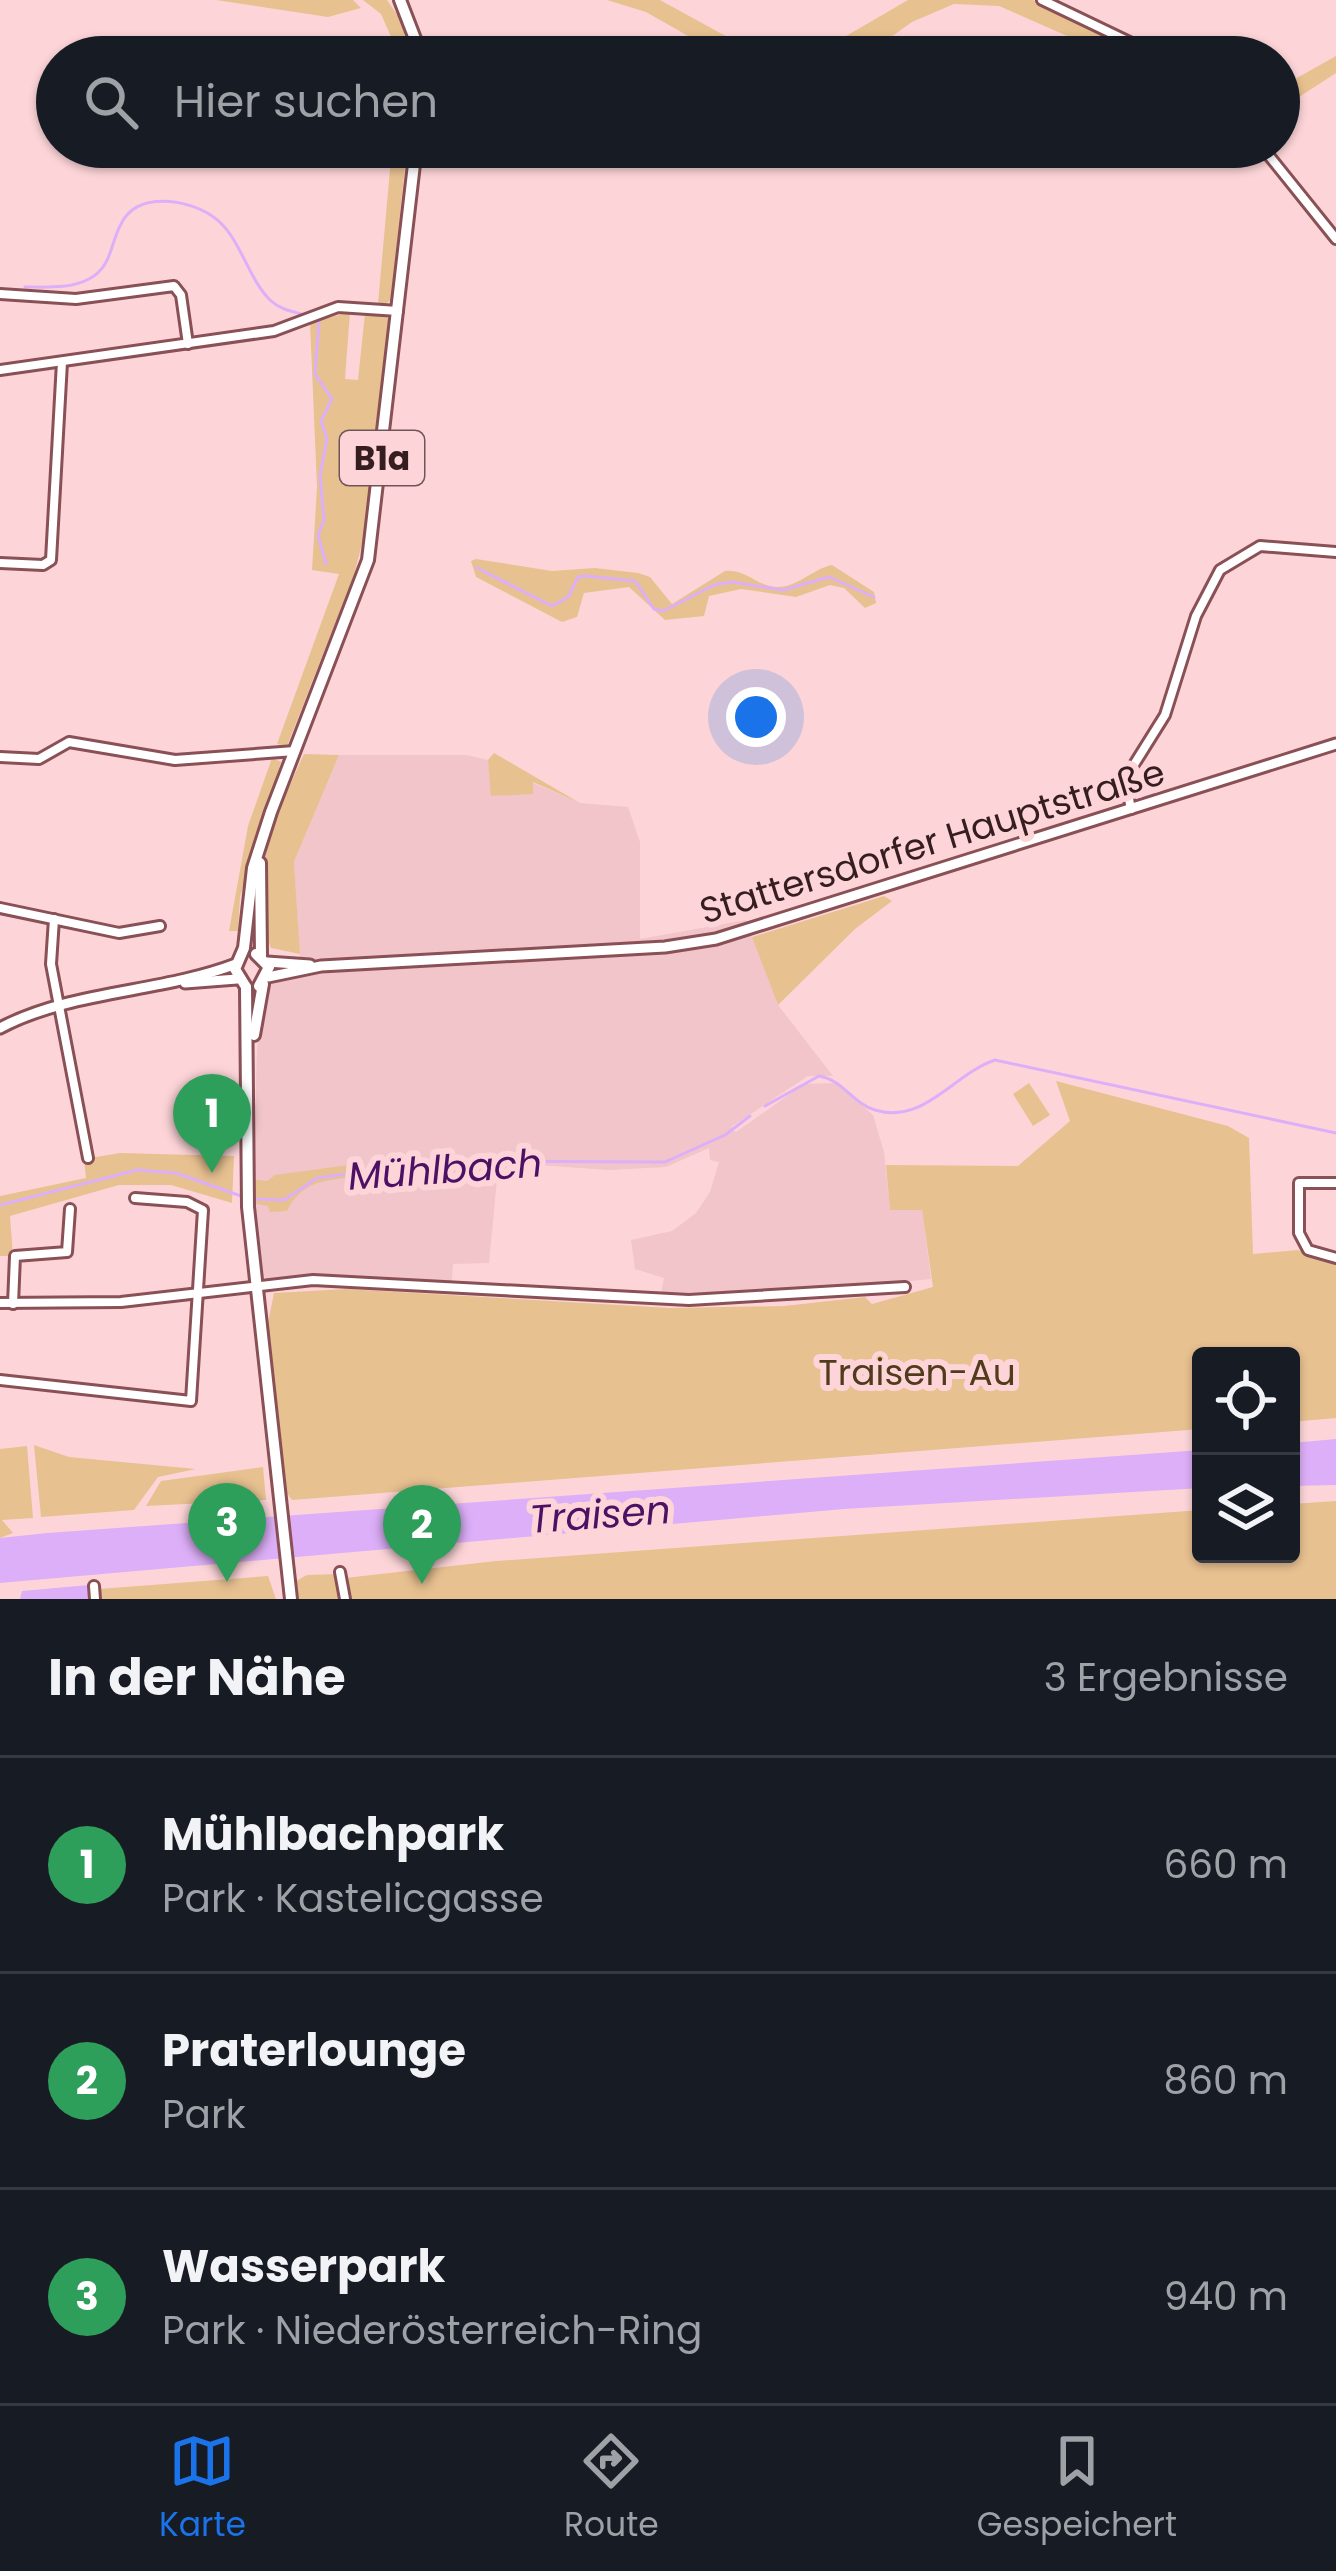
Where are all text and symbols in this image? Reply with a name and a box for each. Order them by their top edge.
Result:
search box [36,36,1300,168]
icon: search [78,69,144,135]
text: Hier suchen [174,70,438,133]
road number: B1a [340,431,424,485]
your location [726,687,786,747]
street label: Stattersdorfer Hauptstraße [693,746,1171,937]
pin: 1 [173,1074,251,1173]
water label: Mühlbach [346,1135,544,1204]
park label: Traisen-Au [818,1347,1016,1398]
map controls [1192,1347,1300,1563]
button: locate [1192,1347,1300,1455]
button: layers [1192,1455,1300,1563]
water label: Traisen [528,1482,672,1547]
pin: 3 [188,1483,266,1582]
pin: 2 [383,1485,461,1584]
text: In der Nähe [48,1641,346,1713]
text: 3 Ergebnisse [1044,1650,1288,1705]
text: Mühlbachpark [162,1803,504,1866]
text: 1 [80,1837,94,1892]
text: 660 m [1163,1837,1288,1892]
text: Park · Kastelicgasse [162,1871,544,1926]
text: Praterlounge [162,2019,466,2082]
text: 2 [76,2053,98,2108]
text: 860 m [1164,2053,1288,2108]
text: Park [162,2087,246,2142]
text: Wasserpark [162,2235,445,2298]
text: 3 [75,2269,99,2324]
text: 940 m [1164,2269,1288,2324]
text: Park · Niederösterreich-Ring [162,2303,702,2358]
tab: Karte [159,2428,246,2550]
tab: Route [564,2428,659,2550]
tab: Gespeichert [977,2428,1177,2550]

